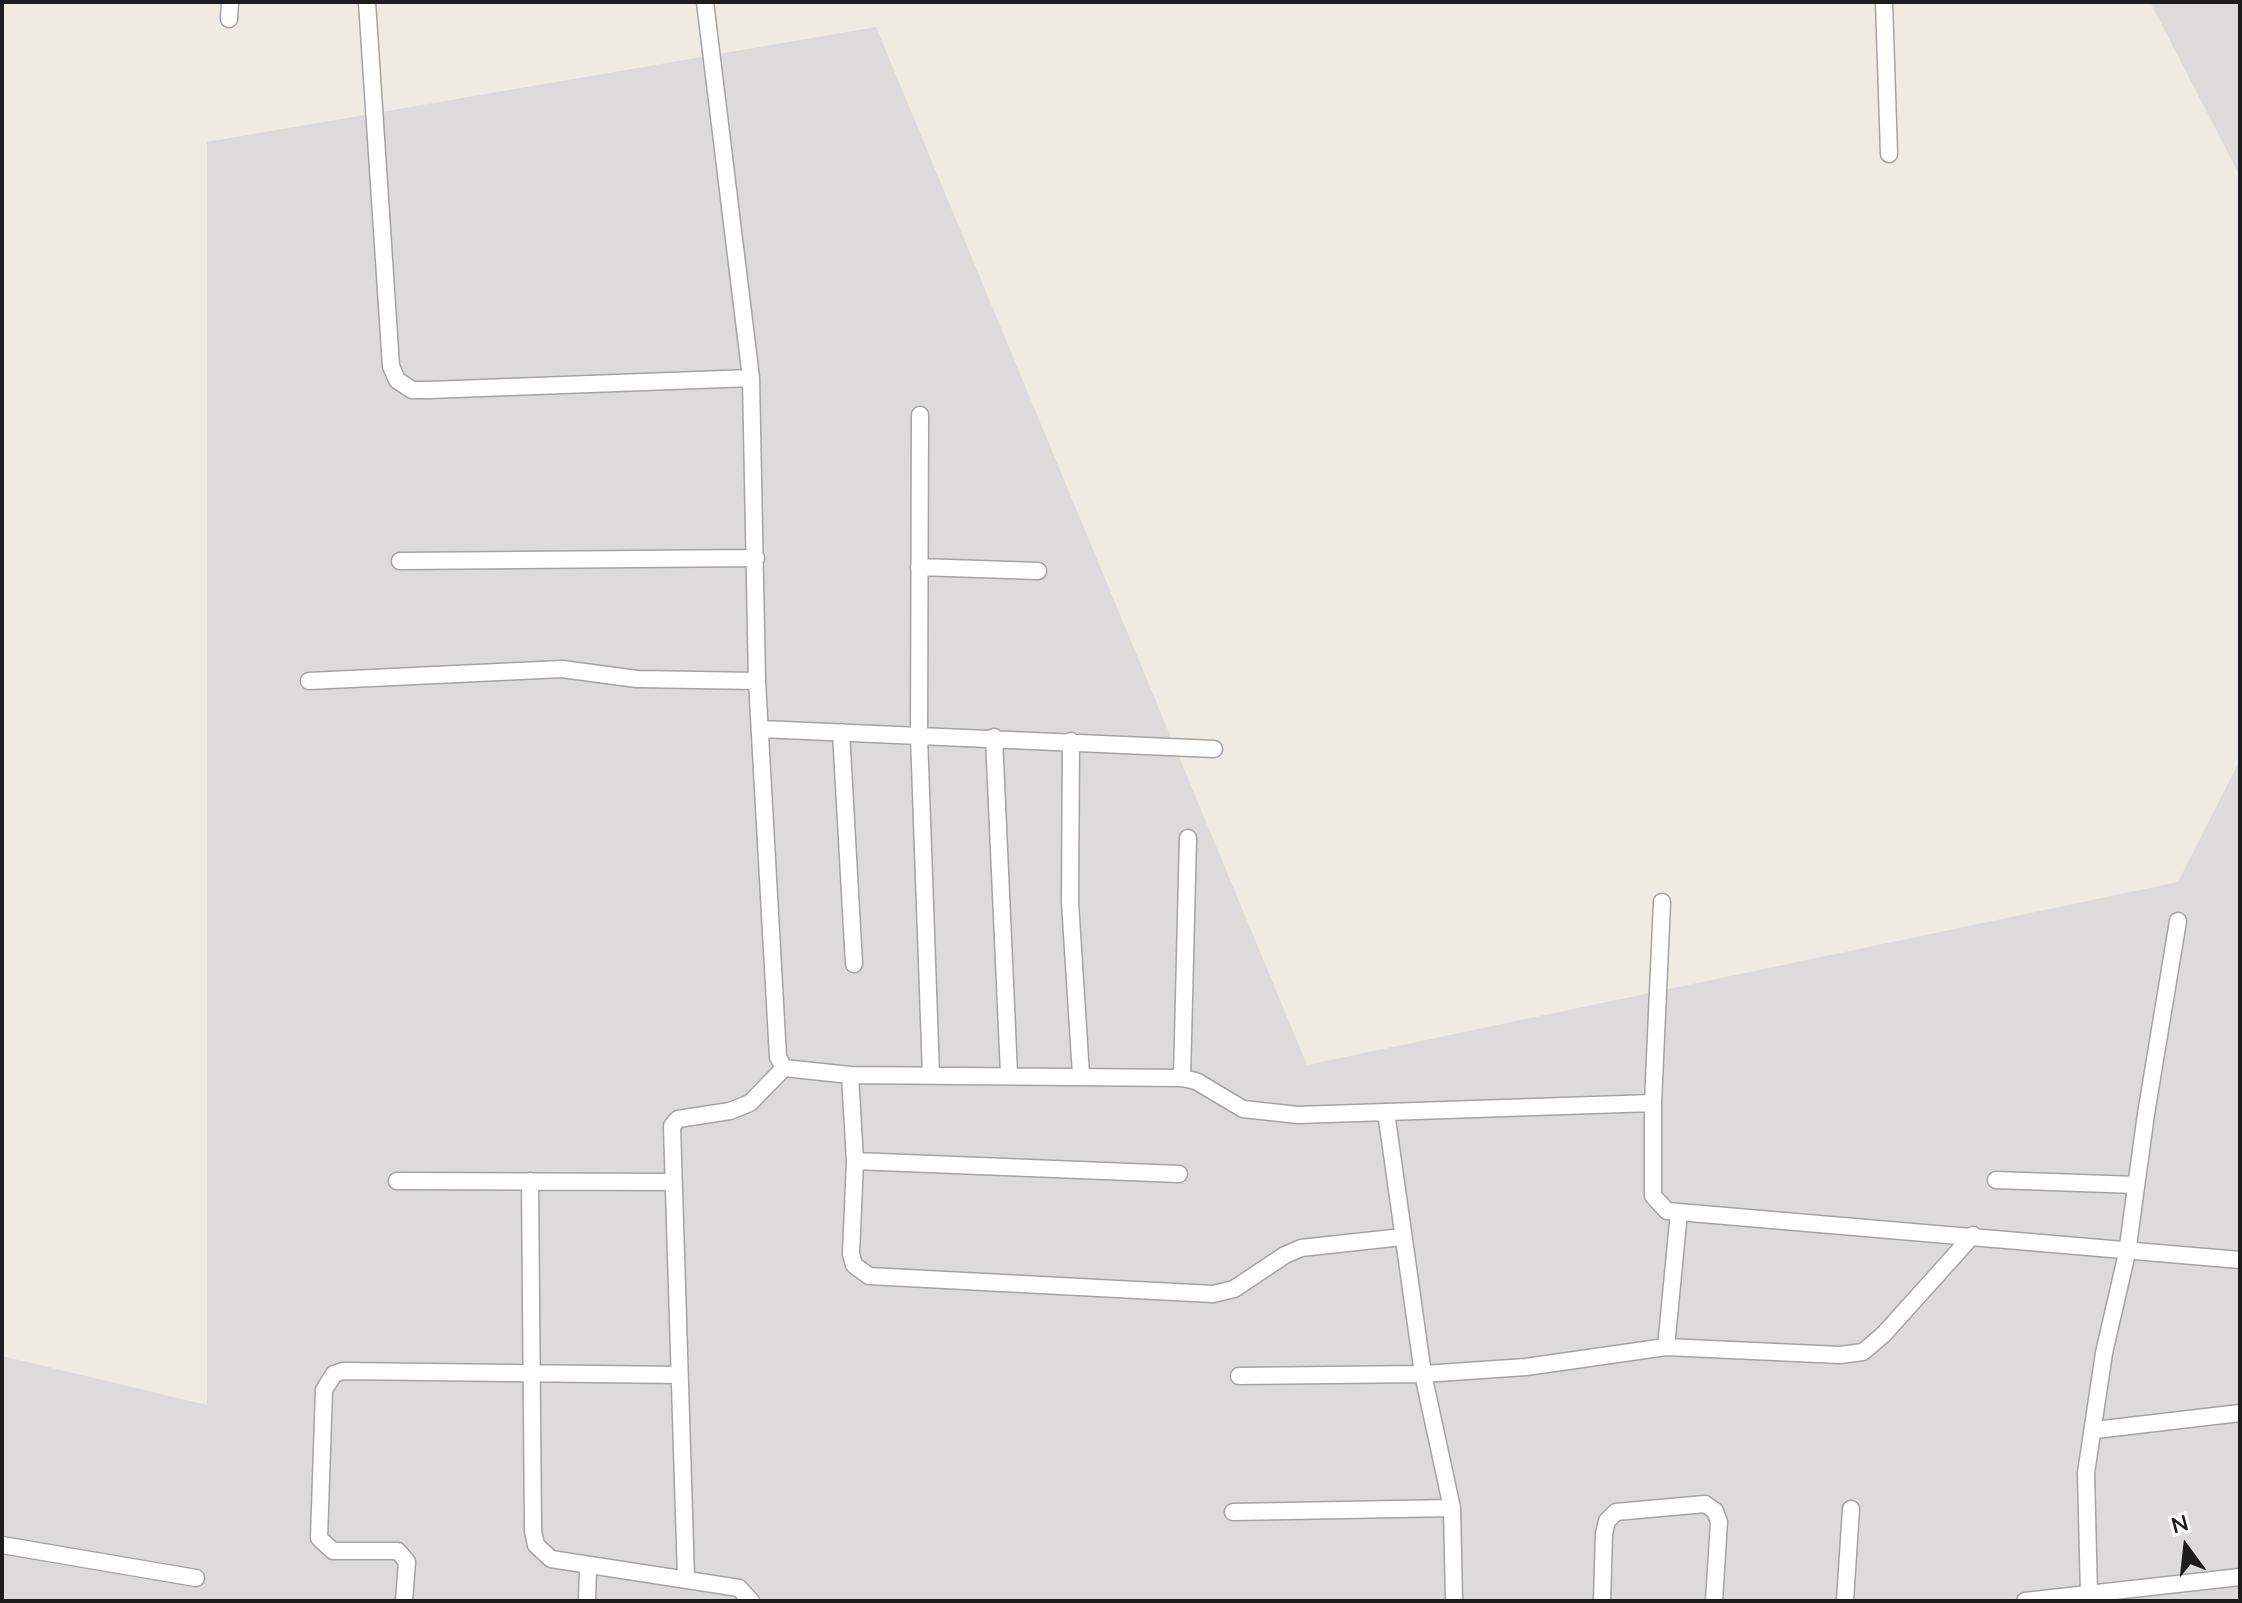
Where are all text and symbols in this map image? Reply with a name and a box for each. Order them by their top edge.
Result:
north arrow [2146,1507,2226,1587]
text: N [2168,1508,2191,1539]

